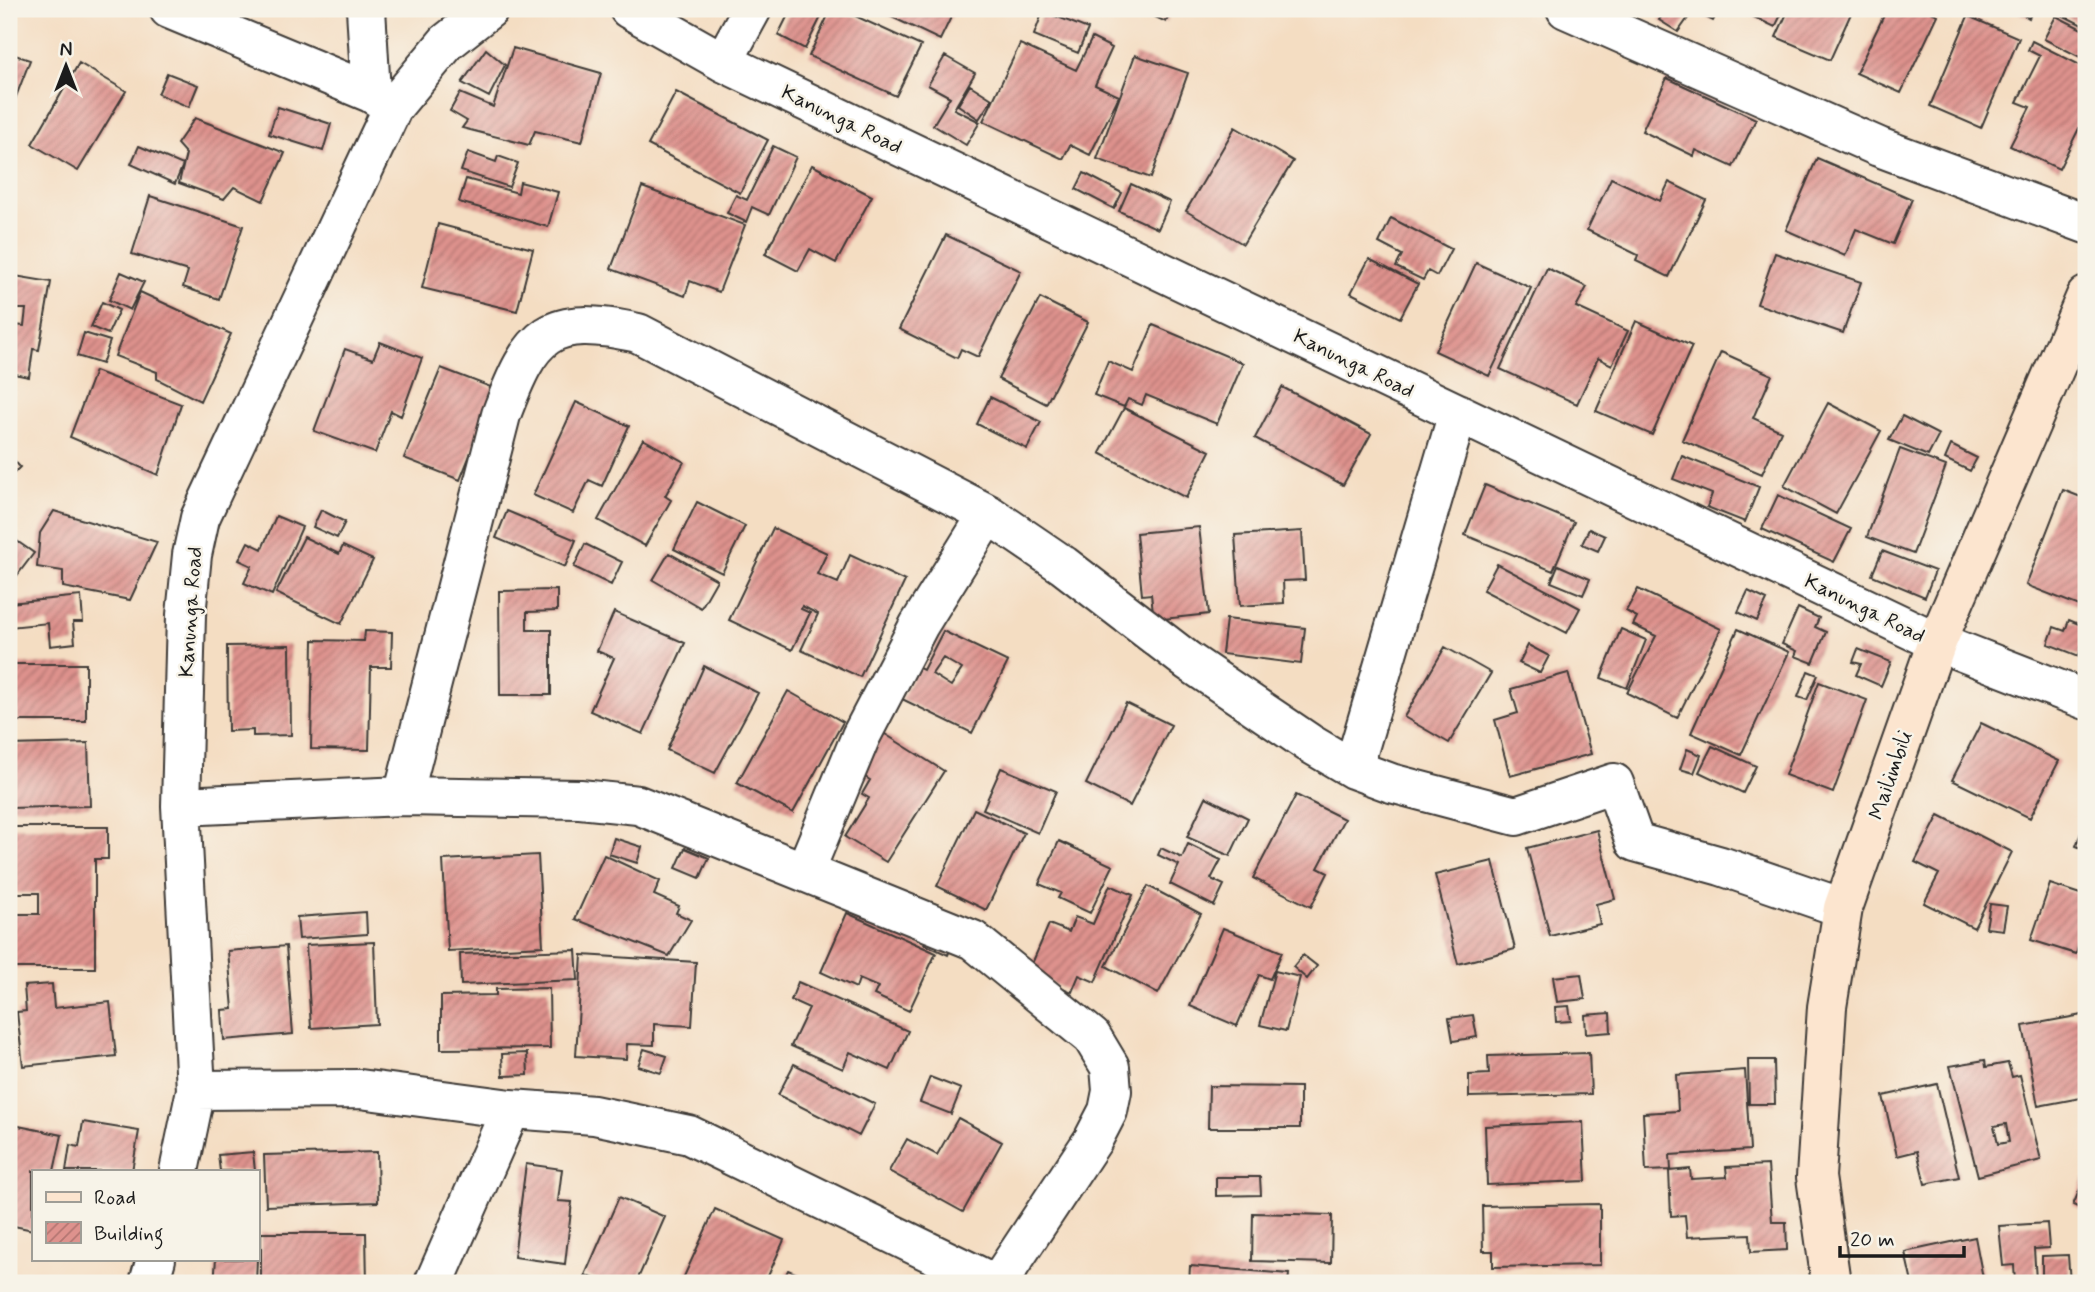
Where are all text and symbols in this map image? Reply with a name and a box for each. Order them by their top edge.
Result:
north arrow [32,32,102,102]
text: N [60,38,72,63]
street label: Kanunga Road [777,79,907,161]
street label: Kanunga Road [1289,323,1419,405]
street label: Kanunga Road [172,546,210,678]
street label: Kanunga Road [1800,568,1930,650]
street label: Mailimbili [1863,727,1919,824]
legend [32,1170,259,1260]
text: Road [94,1184,136,1212]
scale bar [1840,1215,1964,1259]
text: Building [94,1220,164,1250]
text: 20 m [1850,1226,1895,1254]

